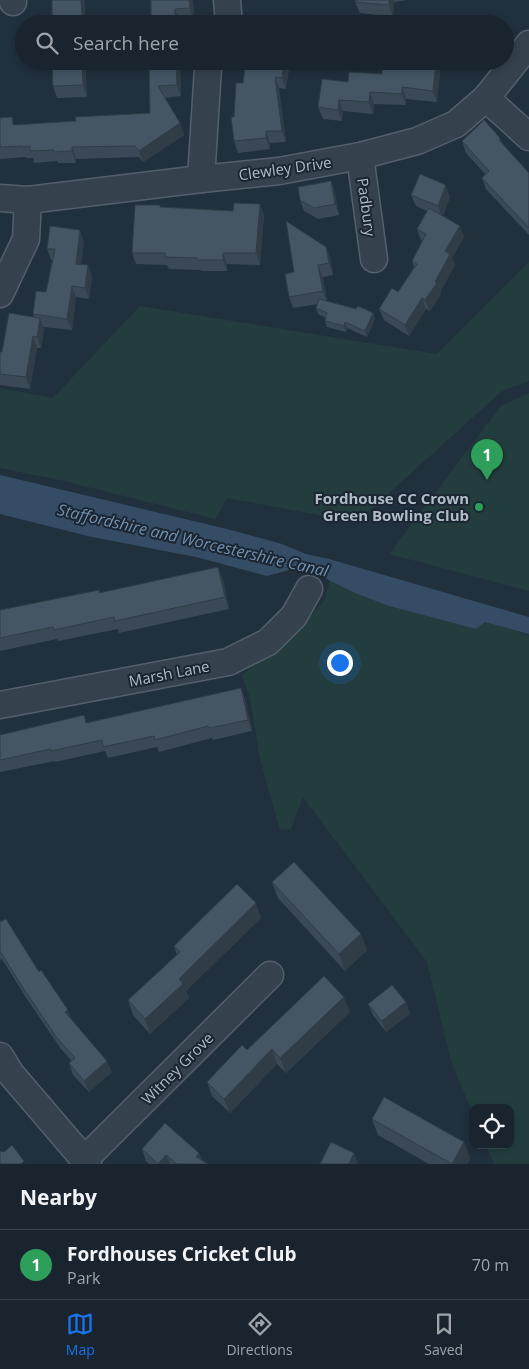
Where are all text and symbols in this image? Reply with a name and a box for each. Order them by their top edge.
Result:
search box [15,15,514,70]
icon: search [33,29,61,57]
text: Search here [73,30,179,56]
street label: Clewley Drive [237,152,333,184]
street label: Padbury [353,177,381,238]
pin: 1 [471,439,503,480]
place label: Fordhouse CC Crown Green Bowling Club [315,488,469,525]
water label: Staffordshire and Worcestershire Canal [55,498,331,582]
marker: Fordhouse CC Crown Green Bowling Club [473,501,485,513]
your location [327,650,353,676]
street label: Marsh Lane [127,655,211,691]
street label: Witney Grove [137,1028,217,1108]
map controls [469,1104,514,1149]
button: locate [469,1104,514,1149]
text: Nearby [20,1183,97,1211]
text: Fordhouses Cricket Club [67,1241,297,1267]
text: 1 [31,1254,41,1276]
text: 70 m [472,1254,509,1276]
text: Park [67,1267,100,1289]
tab: Map [66,1310,95,1359]
tab: Directions [226,1310,293,1359]
tab: Saved [424,1310,463,1359]

